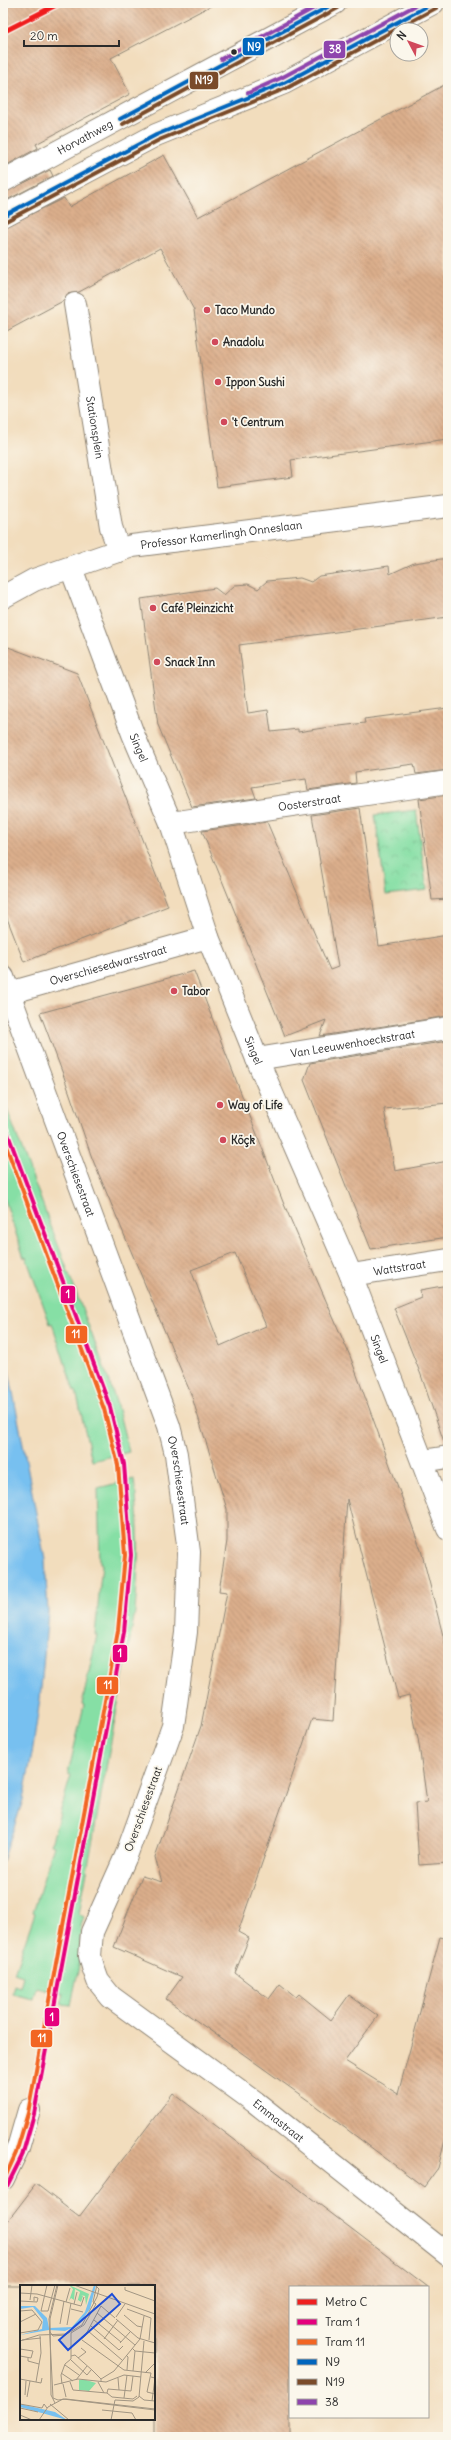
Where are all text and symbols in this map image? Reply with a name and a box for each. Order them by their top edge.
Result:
scale bar [24,22,119,48]
north arrow [389,22,429,62]
text: 20 m [30,28,58,43]
text: N [394,28,409,43]
line badge: N9 [242,37,265,56]
text: N9 [247,40,261,54]
line badge: 38 [323,40,346,59]
text: 38 [329,42,341,56]
unlabelled marker [229,47,239,57]
line badge: N19 [189,71,219,90]
text: N19 [195,73,213,87]
street label: Horvathweg [55,117,115,158]
place label: Taco Mundo [215,303,275,317]
marker: Taco Mundo [202,305,212,315]
place label: Anadolu [223,335,265,349]
marker: Anadolu [210,337,220,347]
place label: Ippon Sushi [226,375,285,390]
marker: Ippon Sushi [213,377,223,387]
street label: Stationsplein [83,395,107,460]
place label: 't Centrum [232,415,284,429]
marker: 't Centrum [219,417,229,427]
street label: Professor Kamerlingh Onneslaan [140,518,303,552]
place label: Café Pleinzicht [161,601,234,615]
marker: Café Pleinzicht [148,603,158,613]
place label: Snack Inn [165,655,216,669]
marker: Snack Inn [152,657,162,667]
street label: Singel [127,731,151,764]
street label: Oosterstraat [277,791,342,814]
street label: Overschiesedwarsstraat [48,942,169,988]
place label: Tabor [182,984,211,998]
marker: Tabor [169,986,179,996]
street label: Van Leeuwenhoeckstraat [290,1026,416,1060]
street label: Singel [242,1034,266,1067]
place label: Way of Life [228,1098,283,1113]
marker: Way of Life [215,1100,225,1110]
street label: Overschiesestraat [54,1129,98,1219]
place label: Köçk [231,1133,255,1148]
marker: Köçk [218,1135,228,1145]
street label: Wattstraat [372,1257,427,1278]
line badge: 1 [60,1285,76,1304]
text: 1 [66,1287,70,1301]
line badge: 11 [65,1325,88,1344]
text: 11 [72,1327,80,1341]
street label: Singel [367,1333,391,1365]
street label: Overschiesestraat [165,1434,192,1526]
line badge: 1 [112,1644,128,1663]
text: 1 [118,1646,122,1660]
line badge: 11 [96,1676,119,1695]
text: 11 [104,1678,112,1692]
street label: Overschiesestraat [121,1764,165,1854]
line badge: 1 [44,2007,60,2027]
text: 1 [50,2010,54,2024]
line badge: 11 [30,2029,53,2048]
text: 11 [38,2031,46,2045]
street label: Emmastraat [250,2096,307,2145]
inset map [20,2285,155,2420]
legend [289,2286,429,2418]
text: Metro C [325,2294,368,2309]
text: Tram 1 [325,2314,360,2329]
text: Tram 11 [325,2334,365,2349]
text: N9 [325,2354,340,2369]
text: N19 [325,2374,345,2389]
text: 38 [325,2394,339,2409]

